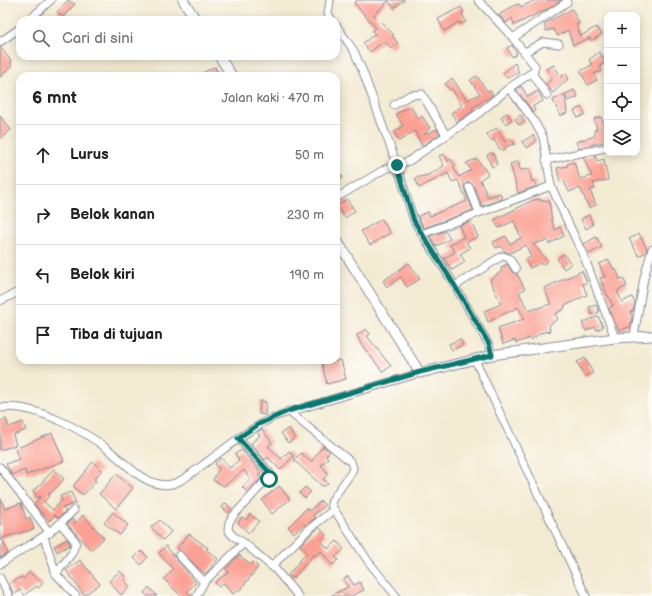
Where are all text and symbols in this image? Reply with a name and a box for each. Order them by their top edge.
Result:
map controls [604,12,640,156]
button: + [604,12,640,48]
search box [16,16,340,60]
icon: search [30,27,52,49]
text: Cari di sini [62,29,133,48]
button: − [604,48,640,84]
button: locate [604,84,640,120]
text: 6 mnt [32,88,77,108]
text: Jalan kaki · 470 m [221,90,324,106]
button: layers [604,120,640,156]
icon: ahead [32,144,54,166]
text: Lurus [70,145,109,164]
text: 50 m [295,147,324,163]
route end [388,156,406,174]
icon: right [32,204,54,226]
text: Belok kanan [70,205,155,224]
text: 230 m [287,207,324,223]
icon: left [32,264,54,286]
text: Belok kiri [70,265,135,284]
text: 190 m [290,267,324,283]
icon: arrive [32,324,54,346]
text: Tiba di tujuan [70,325,163,344]
route start [260,470,278,488]

